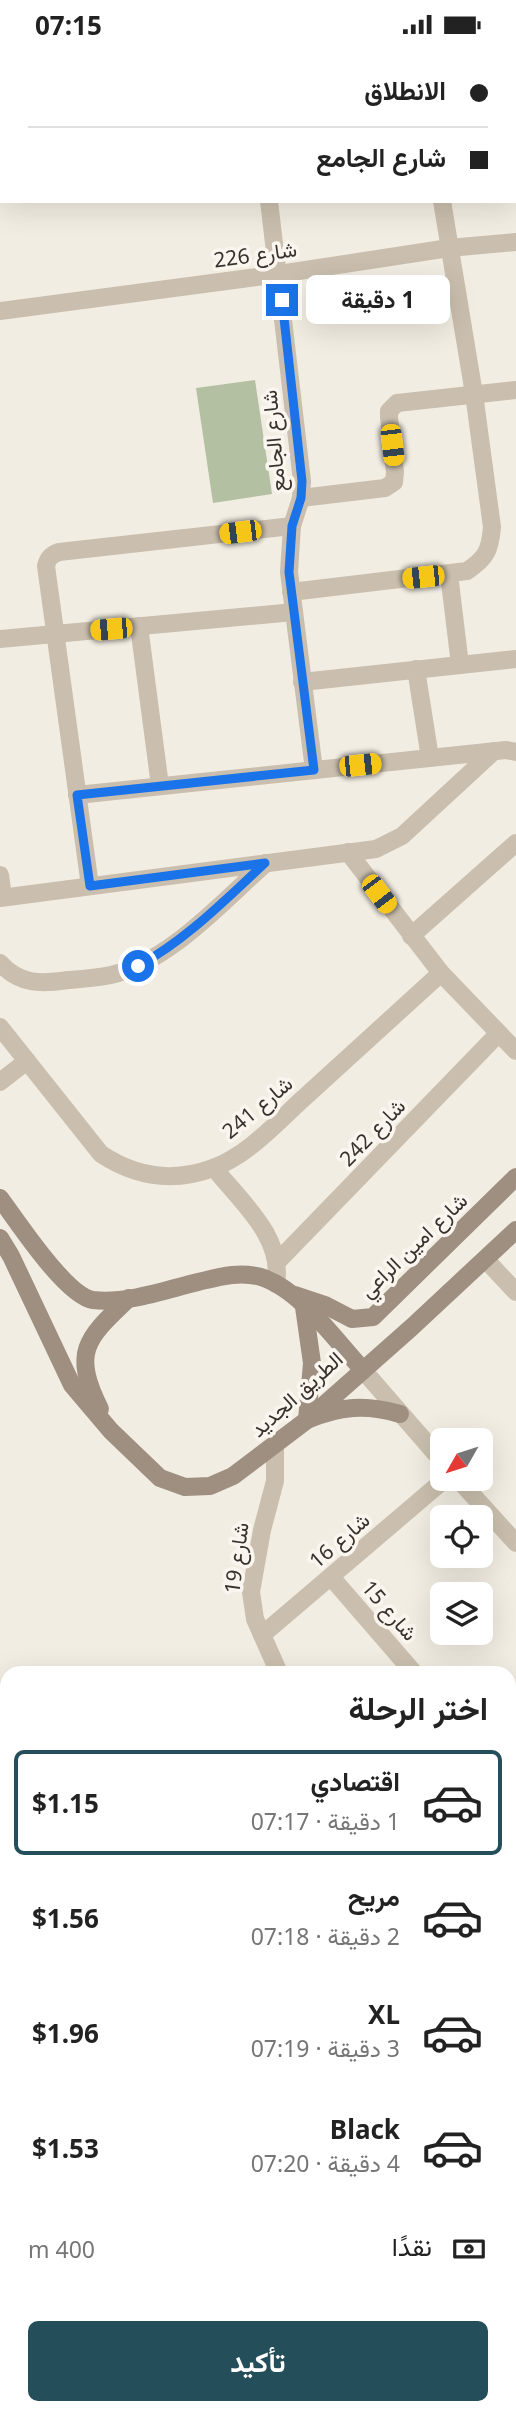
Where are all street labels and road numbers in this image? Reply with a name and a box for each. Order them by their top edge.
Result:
street label: شارع 226 [212,234,299,275]
street label: شارع الجامع [255,389,292,493]
street label: شارع 241 [216,1069,299,1145]
street label: شارع 242 [333,1092,412,1173]
street label: شارع امين الراعي [353,1186,476,1306]
street label: الطريق الجديد [244,1345,348,1443]
street label: شارع 16 [303,1506,376,1575]
street label: شارع 19 [217,1521,256,1596]
street label: شارع 15 [355,1574,424,1647]

